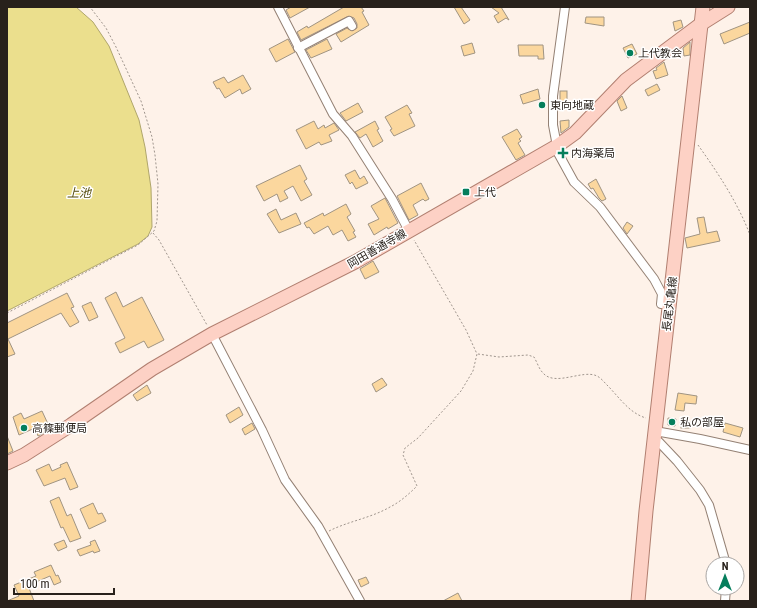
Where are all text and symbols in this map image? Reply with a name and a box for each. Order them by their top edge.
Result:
place label: 上代教会 [638,47,682,60]
marker: 上代教会 [625,48,635,58]
place label: 東向地蔵 [550,99,594,112]
marker: 東向地蔵 [537,100,547,110]
place label: 内海薬局 [571,147,615,160]
marker: 内海薬局 [558,148,568,158]
water label: 上池 [67,186,92,200]
place label: 上代 [474,186,496,199]
marker: 上代 [461,187,471,197]
street label: 岡田善通寺線 [345,227,409,271]
street label: 長尾丸亀線 [660,276,680,332]
place label: 私の部屋 [680,416,724,429]
marker: 私の部屋 [667,417,677,427]
place label: 高篠郵便局 [32,422,87,435]
marker: 高篠郵便局 [19,423,29,433]
north arrow [705,556,745,596]
text: N [722,560,729,573]
scale bar [14,570,114,596]
text: 100 m [20,577,50,591]

